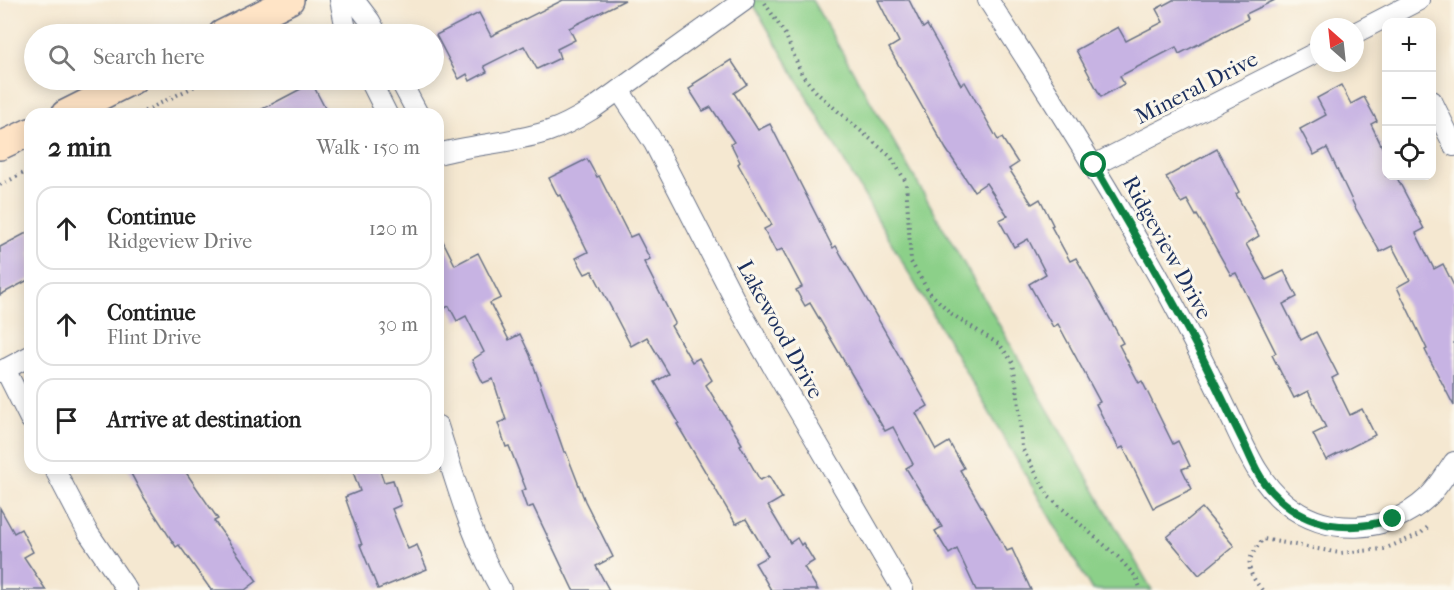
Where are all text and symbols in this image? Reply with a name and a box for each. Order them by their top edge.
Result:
north arrow [1310,18,1364,72]
map controls [1382,18,1436,180]
button: + [1382,18,1436,72]
search box [24,24,444,90]
icon: search [45,41,78,74]
text: Search here [93,44,205,70]
street label: Mineral Drive [1131,46,1262,130]
button: − [1382,72,1436,126]
button: locate [1382,126,1436,180]
text: 2 min [48,132,111,163]
text: Walk · 150 m [316,136,420,159]
route start [1080,151,1106,177]
street label: Ridgeview Drive [1117,171,1217,324]
text: Continue [107,204,196,230]
icon: ahead [50,212,83,245]
text: 120 m [369,217,418,240]
text: Ridgeview Drive [107,230,252,253]
street label: Lakewood Drive [731,256,829,403]
text: Continue [107,300,196,326]
icon: ahead [50,308,83,341]
text: 30 m [378,313,418,336]
text: Flint Drive [107,326,201,349]
icon: arrive [50,404,83,437]
text: Arrive at destination [107,407,301,433]
route end [1379,505,1405,531]

